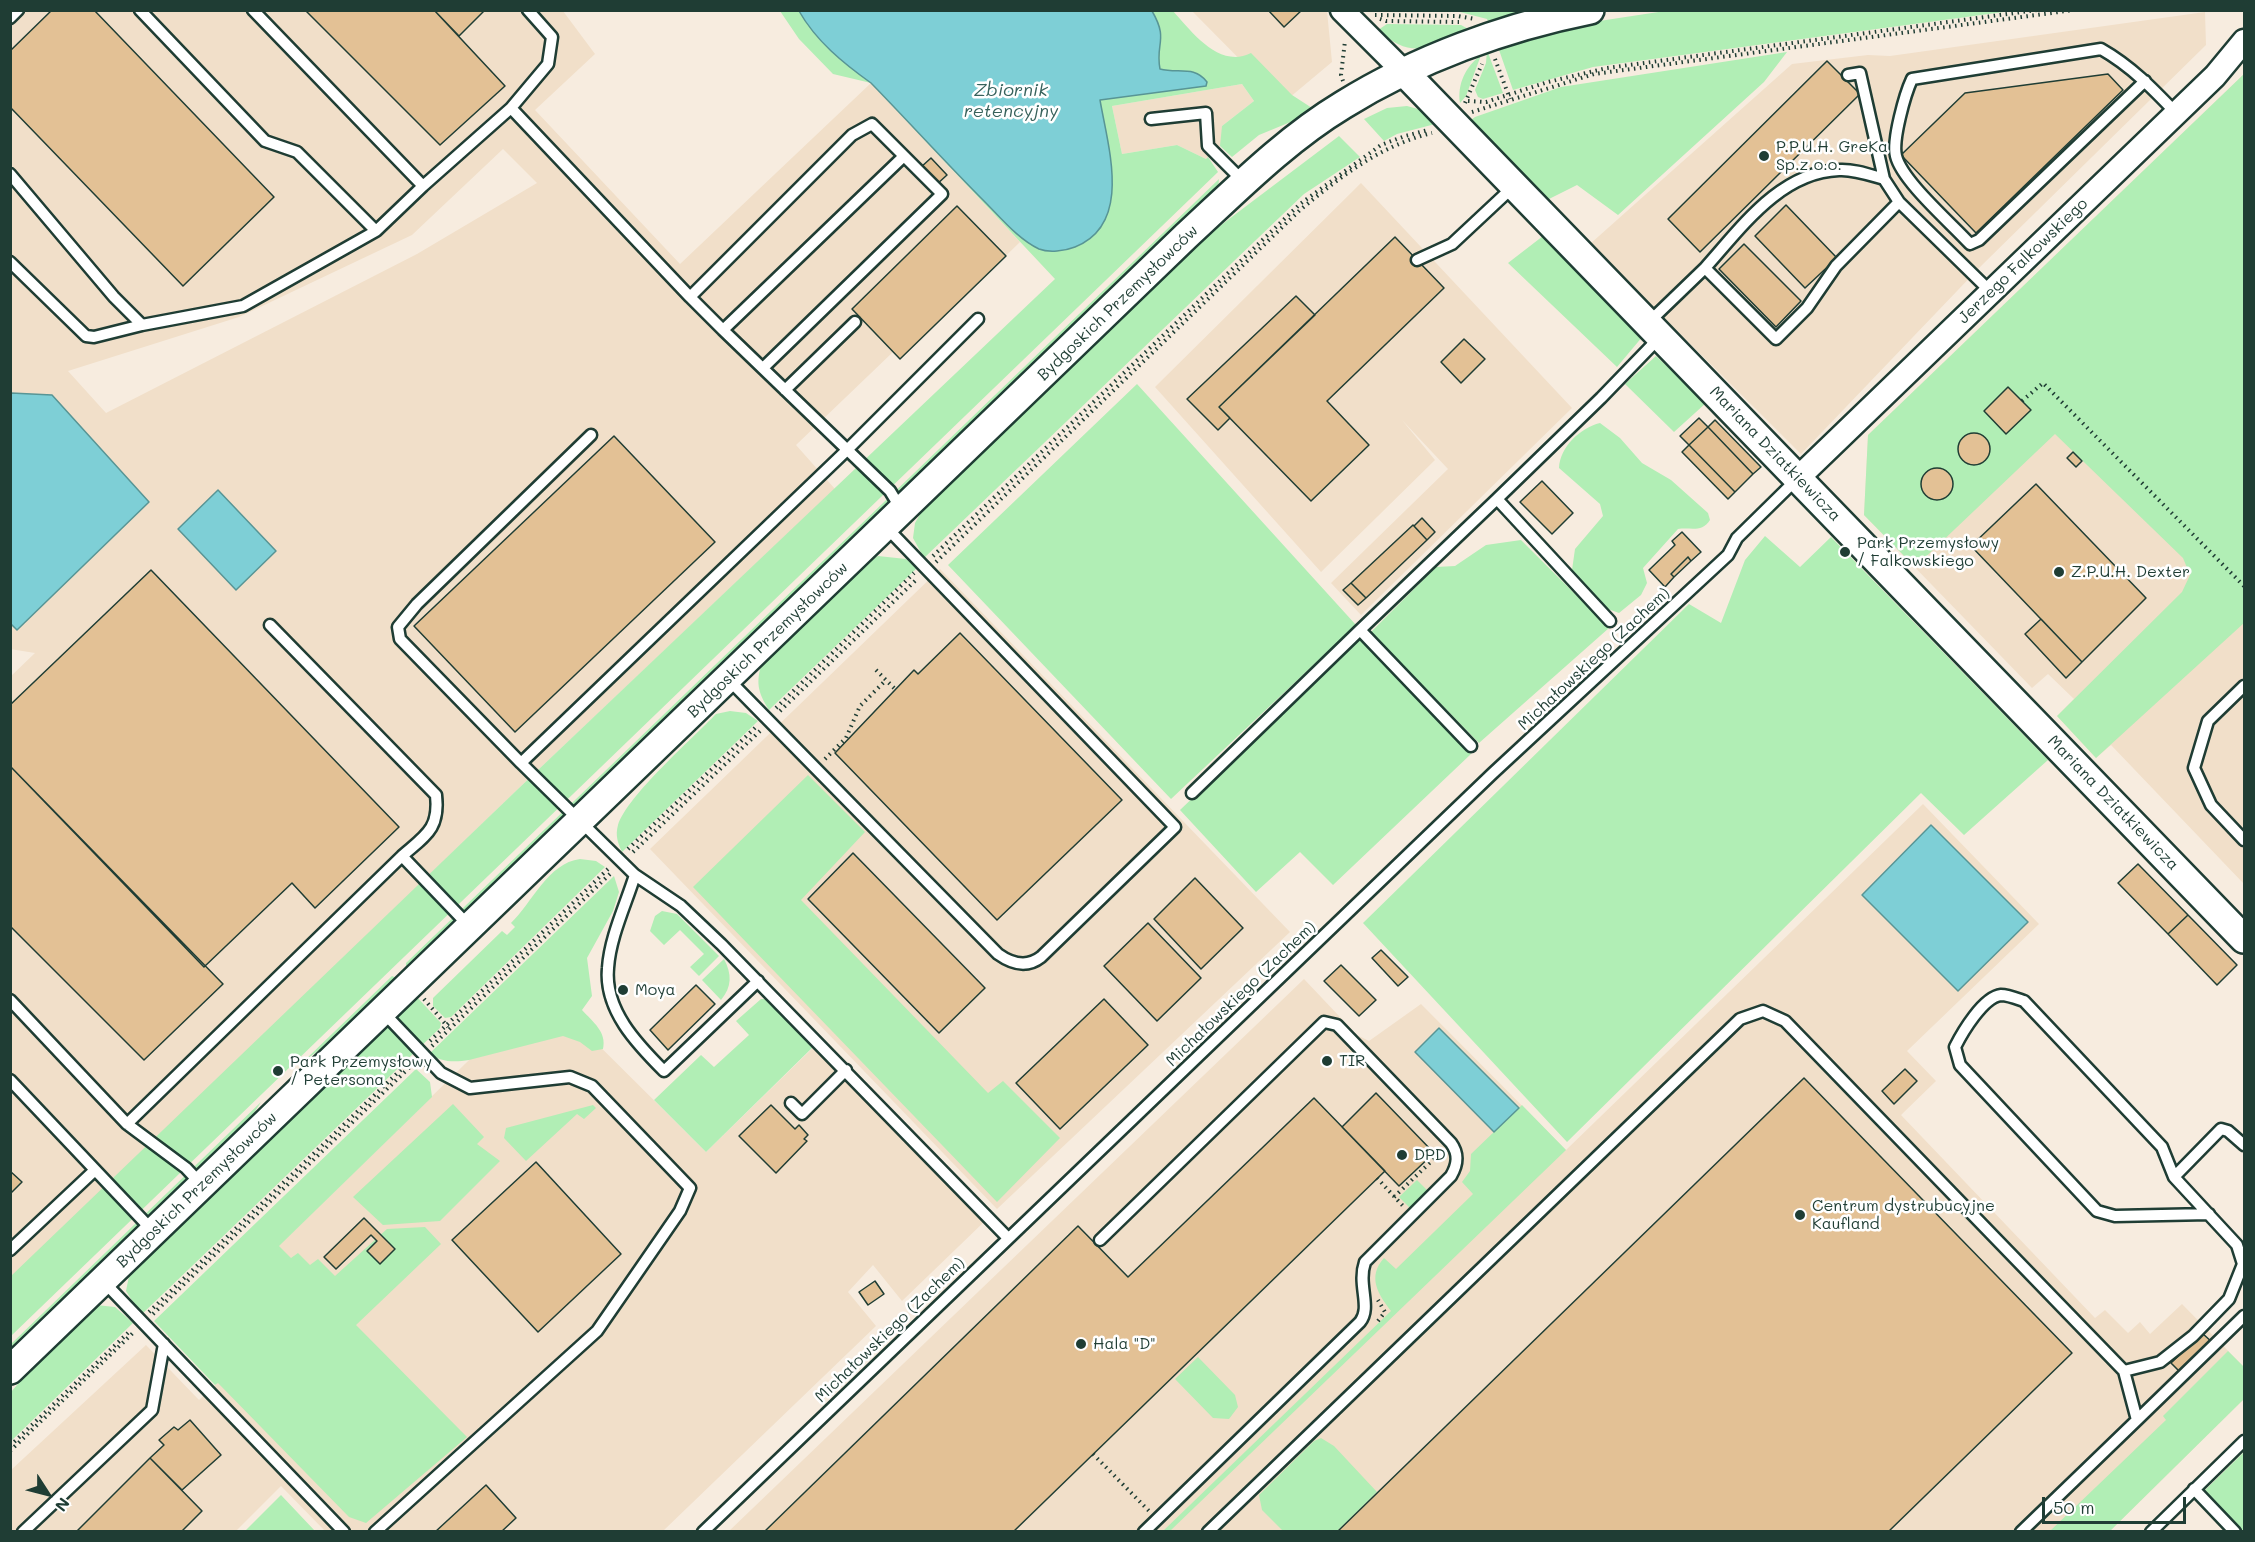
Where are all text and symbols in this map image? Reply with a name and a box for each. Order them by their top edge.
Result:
water label: Zbiornik retencyjny [964,79,1058,122]
place label: P.P.U.H. GreKa Sp.z o.o. [1776,137,1888,175]
marker: P.P.U.H. GreKa Sp.z o.o. [1757,149,1771,163]
street label: Jerzego Falkowskiego [1954,194,2092,328]
street label: Bydgoskich Przemysłowców [1034,221,1202,385]
street label: Mariana Dziatkiewicza [1705,383,1845,525]
place label: Park Przemysłowy / Falkowskiego [1857,533,1999,571]
marker: Park Przemysłowy / Falkowskiego [1838,545,1852,559]
street label: Bydgoskich Przemysłowców [684,558,852,722]
place label: Z.P.U.H. Dexter [2071,562,2190,582]
marker: Z.P.U.H. Dexter [2052,565,2066,579]
street label: Michałowskiego (Zachem) [1514,584,1674,734]
street label: Mariana Dziatkiewicza [2043,732,2183,874]
street label: Michałowskiego (Zachem) [1162,917,1320,1071]
place label: Moya [635,980,676,1000]
marker: Moya [616,983,630,997]
place label: TIR [1339,1051,1365,1071]
place label: Park Przemysłowy / Petersona [290,1052,432,1090]
marker: TIR [1320,1054,1334,1068]
marker: Park Przemysłowy / Petersona [271,1064,285,1078]
street label: Bydgoskich Przemysłowców [113,1108,281,1272]
place label: DPD [1414,1145,1446,1165]
marker: DPD [1395,1148,1409,1162]
place label: Centrum dystrubucyjne Kaufland [1812,1196,1995,1234]
marker: Centrum dystrubucyjne Kaufland [1793,1208,1807,1222]
street label: Michałowskiego (Zachem) [811,1253,969,1407]
place label: Hala "D" [1093,1334,1156,1354]
marker: Hala "D" [1074,1337,1088,1351]
north arrow [18,1464,78,1524]
scale bar [2045,1485,2189,1523]
text: N [51,1494,75,1516]
text: 50 m [2053,1495,2095,1519]

